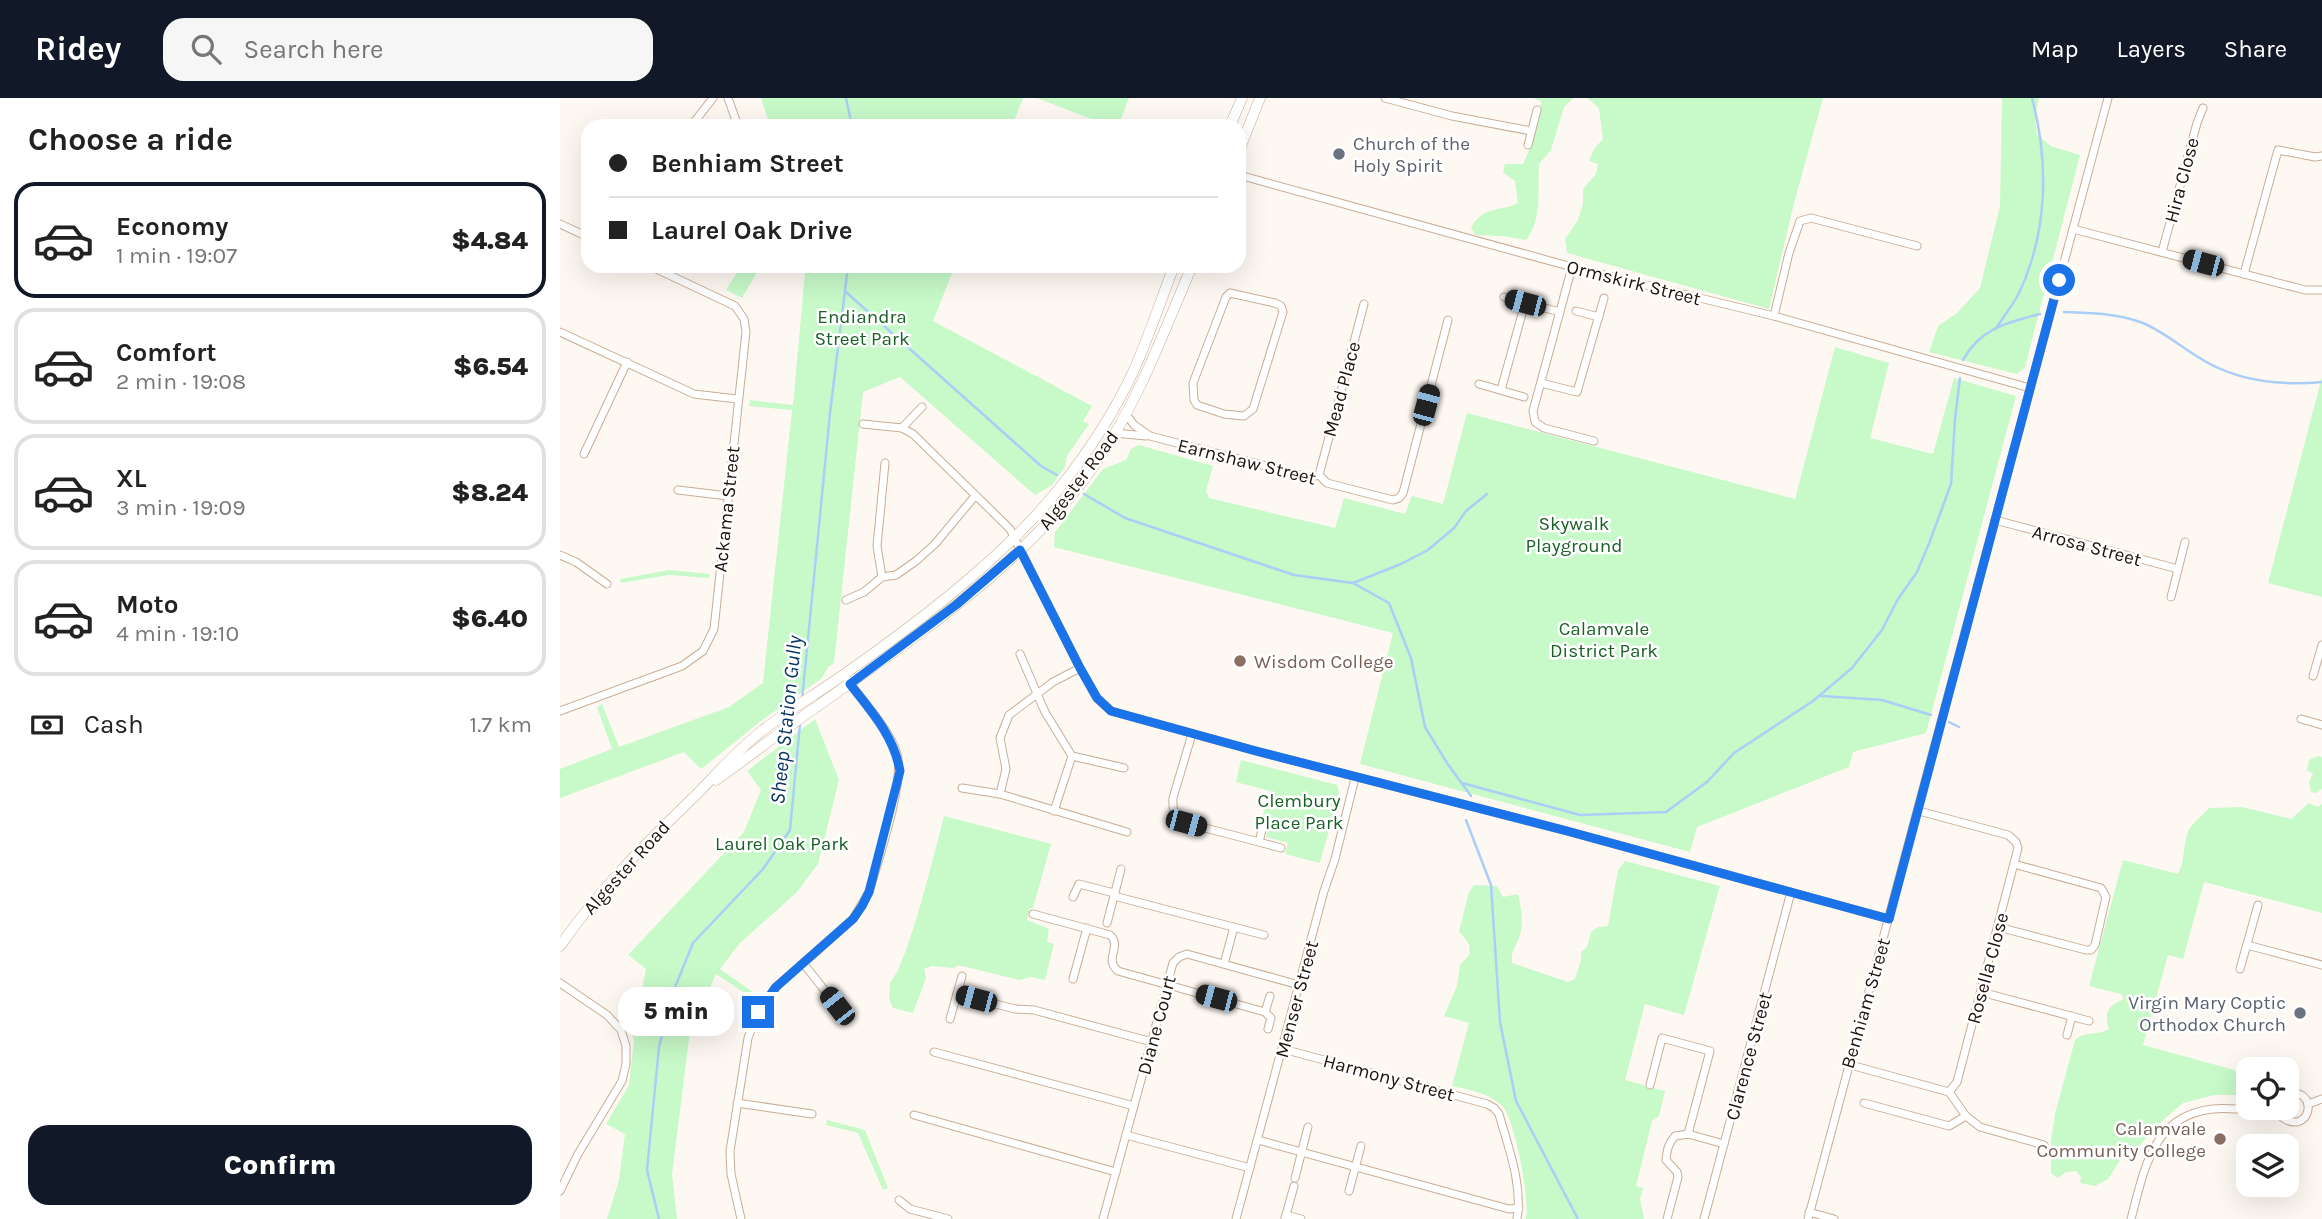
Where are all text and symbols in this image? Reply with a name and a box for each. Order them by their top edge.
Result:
search box [163,18,653,81]
text: Ridey [35,30,121,68]
icon: search [187,30,225,68]
text: Search here [243,34,383,65]
text: Map [2031,35,2079,63]
text: Layers [2117,35,2186,63]
text: Share [2224,35,2287,63]
text: Choose a ride [28,121,233,158]
place label: Church of the Holy Spirit [1353,133,1470,177]
street label: Hira Close [2160,135,2204,225]
marker: Church of the Holy Spirit [1331,146,1347,162]
text: Benhiam Street [651,148,844,179]
icon: car [32,209,95,272]
text: Economy [116,211,228,242]
text: Laurel Oak Drive [651,215,853,246]
text: $4.84 [451,225,528,256]
text: 1 min · 19:07 [116,242,237,269]
car [2180,247,2227,279]
street label: Ormskirk Street [1564,256,1703,310]
route start [2043,264,2075,296]
car [1502,287,1549,319]
park label: Endiandra Street Park [814,306,910,350]
icon: car [32,335,95,398]
text: Comfort [116,337,217,368]
street label: Mead Place [1319,339,1365,439]
text: $6.54 [453,351,528,382]
text: 2 min · 19:08 [116,368,246,395]
car [1411,382,1442,428]
street label: Algester Road [1034,427,1123,535]
street label: Earnshaw Street [1175,434,1318,490]
street label: Ackama Street [709,445,745,573]
icon: car [32,461,95,524]
text: XL [116,463,147,494]
text: $8.24 [451,477,528,508]
text: 3 min · 19:09 [116,494,246,521]
park label: Skywalk Playground [1525,513,1623,557]
street label: Arrosa Street [2030,521,2144,571]
icon: car [32,587,95,650]
text: Moto [116,589,178,620]
text: $6.40 [451,603,528,634]
park label: Calamvale District Park [1550,618,1658,662]
text: 4 min · 19:10 [116,620,239,647]
water label: Sheep Station Gully [765,634,807,806]
place label: Wisdom College [1254,651,1393,673]
marker: Wisdom College [1232,653,1248,669]
icon: cash [28,706,66,744]
text: Cash [84,709,144,740]
text: 1.7 km [470,711,532,738]
park label: Clembury Place Park [1255,790,1344,834]
car [1163,807,1210,839]
street label: Algester Road [579,816,675,919]
park label: Laurel Oak Park [715,833,849,855]
street label: Rosella Close [1963,910,2013,1026]
street label: Benhiam Street [1837,935,1895,1071]
street label: Menser Street [1271,938,1323,1060]
street label: Diane Court [1133,973,1181,1077]
car [1193,982,1240,1014]
car [816,983,859,1029]
car [953,983,1000,1015]
callout: 5 min [618,988,734,1037]
street label: Clarence Street [1721,990,1777,1123]
place label: Virgin Mary Coptic Orthodox Church [2128,992,2286,1036]
route end [742,996,774,1028]
text: 5 min [643,998,709,1025]
marker: Virgin Mary Coptic Orthodox Church [2292,1005,2308,1021]
street label: Harmony Street [1321,1050,1457,1106]
map controls [2236,1057,2299,1197]
button: locate [2236,1057,2299,1120]
place label: Calamvale Community College [2036,1118,2206,1162]
button: Confirm [28,1125,532,1205]
marker: Calamvale Community College [2212,1131,2228,1147]
button: layers [2236,1134,2299,1197]

